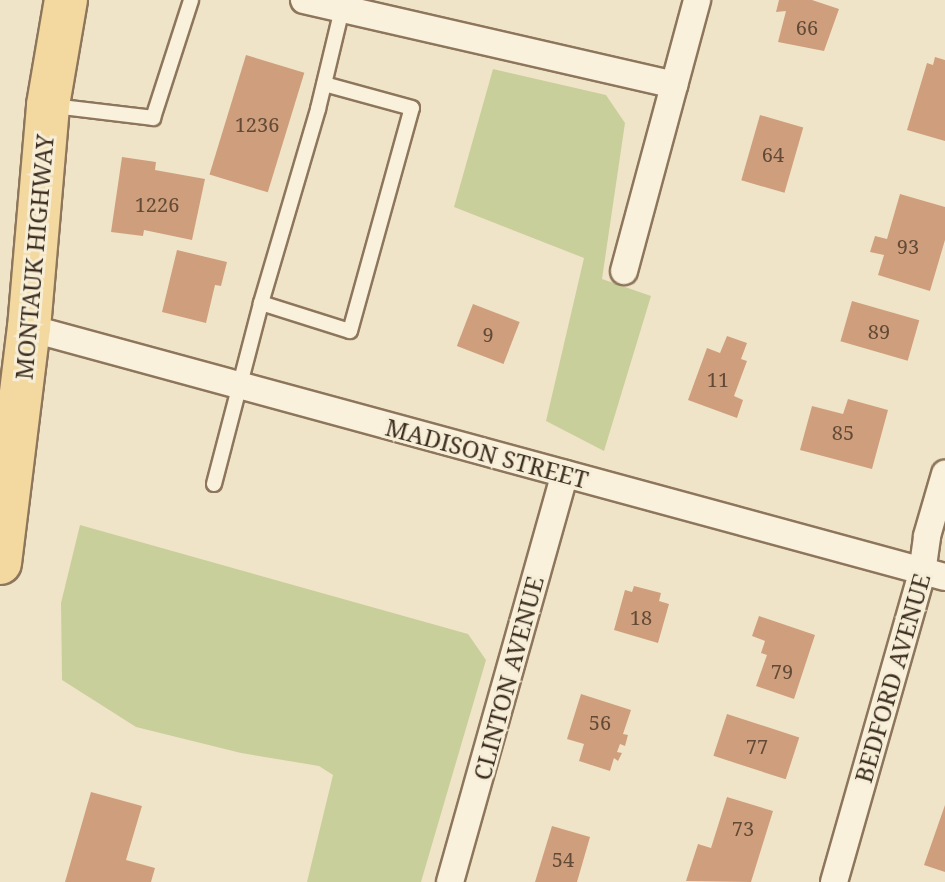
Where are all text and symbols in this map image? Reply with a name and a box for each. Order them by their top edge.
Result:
house number: 66 [796,15,818,39]
house number: 1236 [235,112,279,136]
street label: MONTAUK HIGHWAY [9,133,59,381]
house number: 64 [762,142,784,166]
house number: 1226 [135,192,179,216]
house number: 93 [897,234,919,258]
house number: 89 [868,319,890,343]
house number: 9 [482,322,494,346]
house number: 11 [707,367,729,391]
street label: MADISON STREET [382,412,592,494]
house number: 85 [832,420,854,444]
street label: BEDFORD AVENUE [848,570,936,786]
street label: CLINTON AVENUE [467,573,549,783]
house number: 18 [630,605,652,629]
house number: 79 [771,659,793,683]
house number: 56 [589,710,611,734]
house number: 77 [746,734,768,758]
house number: 73 [732,816,754,840]
house number: 54 [552,847,574,871]

